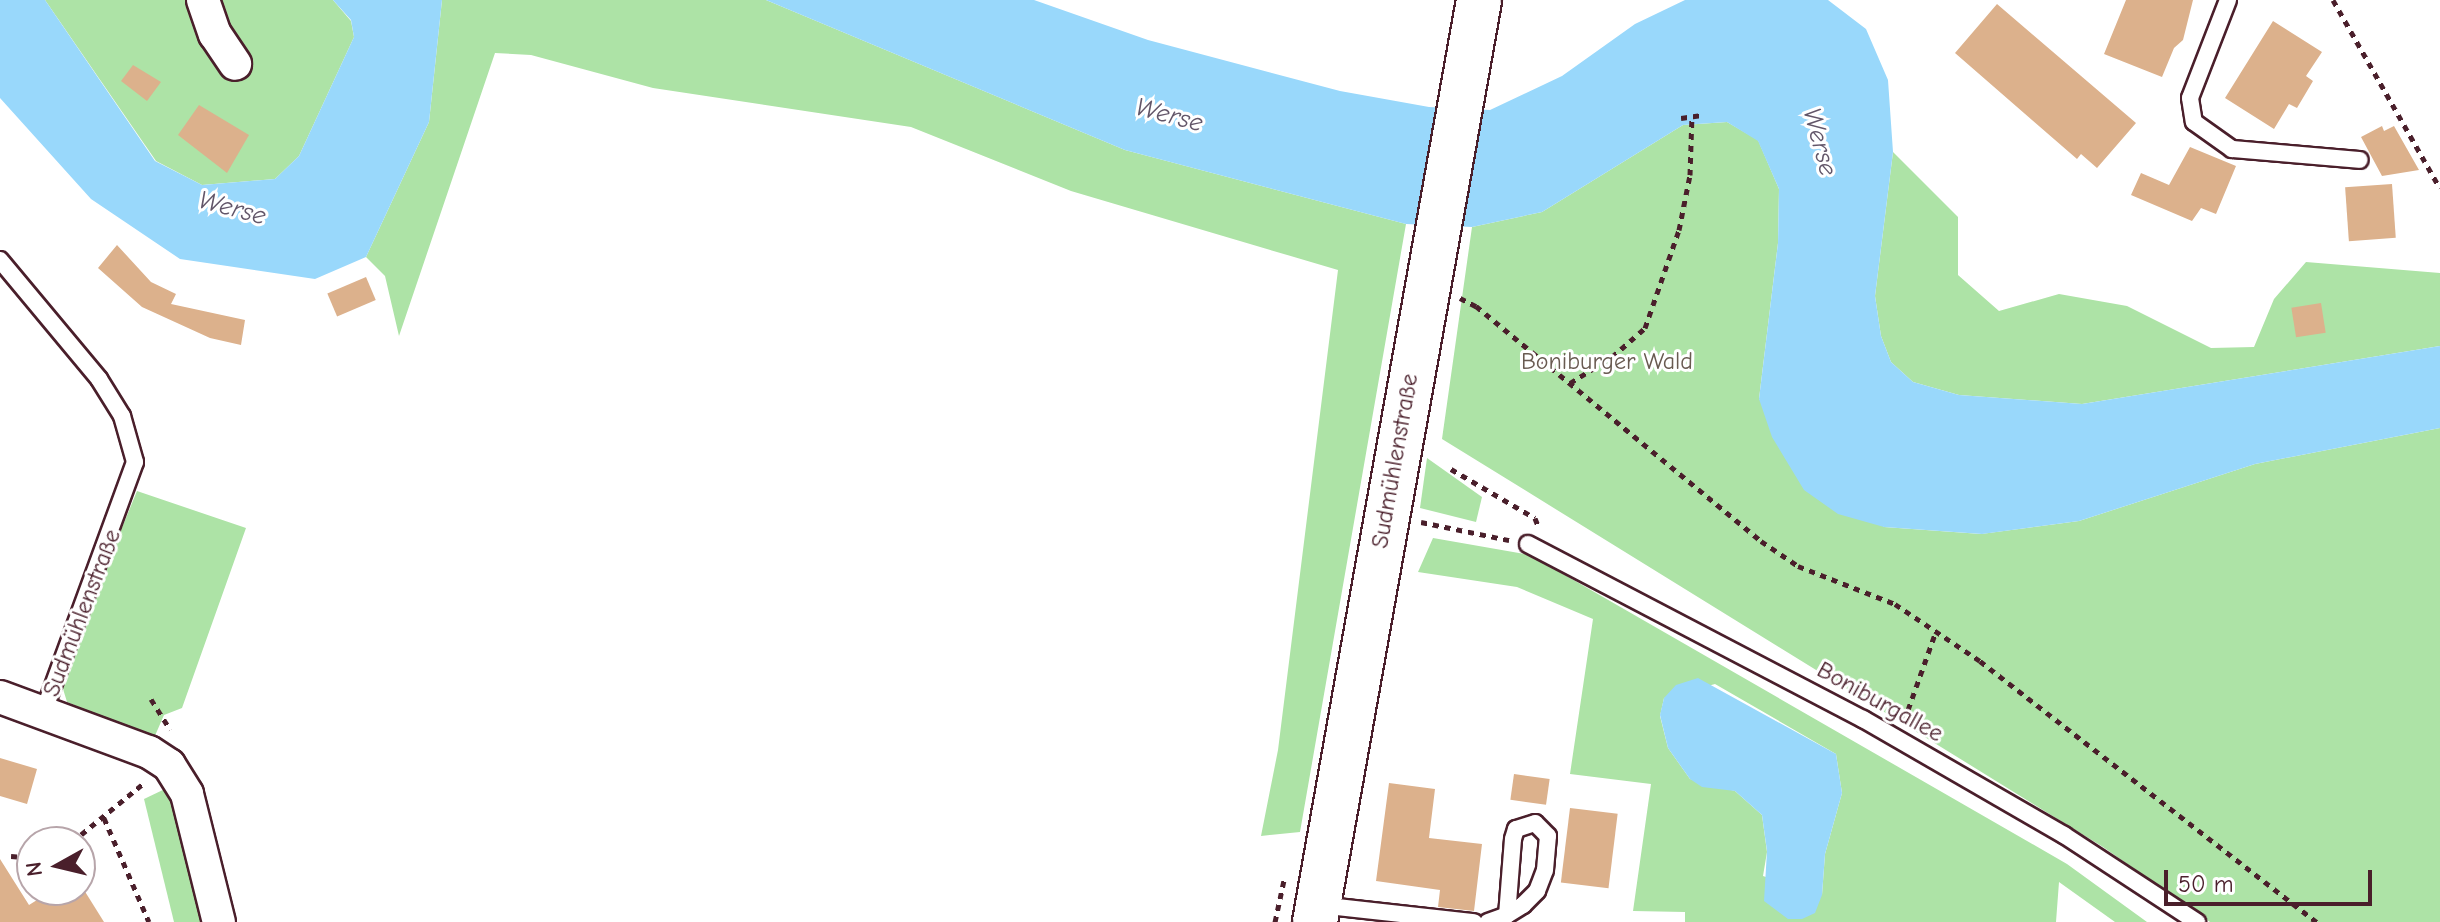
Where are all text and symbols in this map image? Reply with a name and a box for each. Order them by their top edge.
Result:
water label: Werse [1132,92,1206,140]
water label: Werse [1795,105,1843,179]
water label: Werse [195,185,269,233]
park label: Boniburger Wald [1521,348,1693,376]
street label: Sudmühlenstraße [1365,371,1425,551]
street label: Sudmühlenstraße [37,525,127,701]
street label: Boniburgallee [1812,655,1948,749]
north arrow [16,826,96,906]
scale bar [2168,854,2376,904]
text: N [20,860,48,878]
text: 50 m [2178,870,2234,898]

